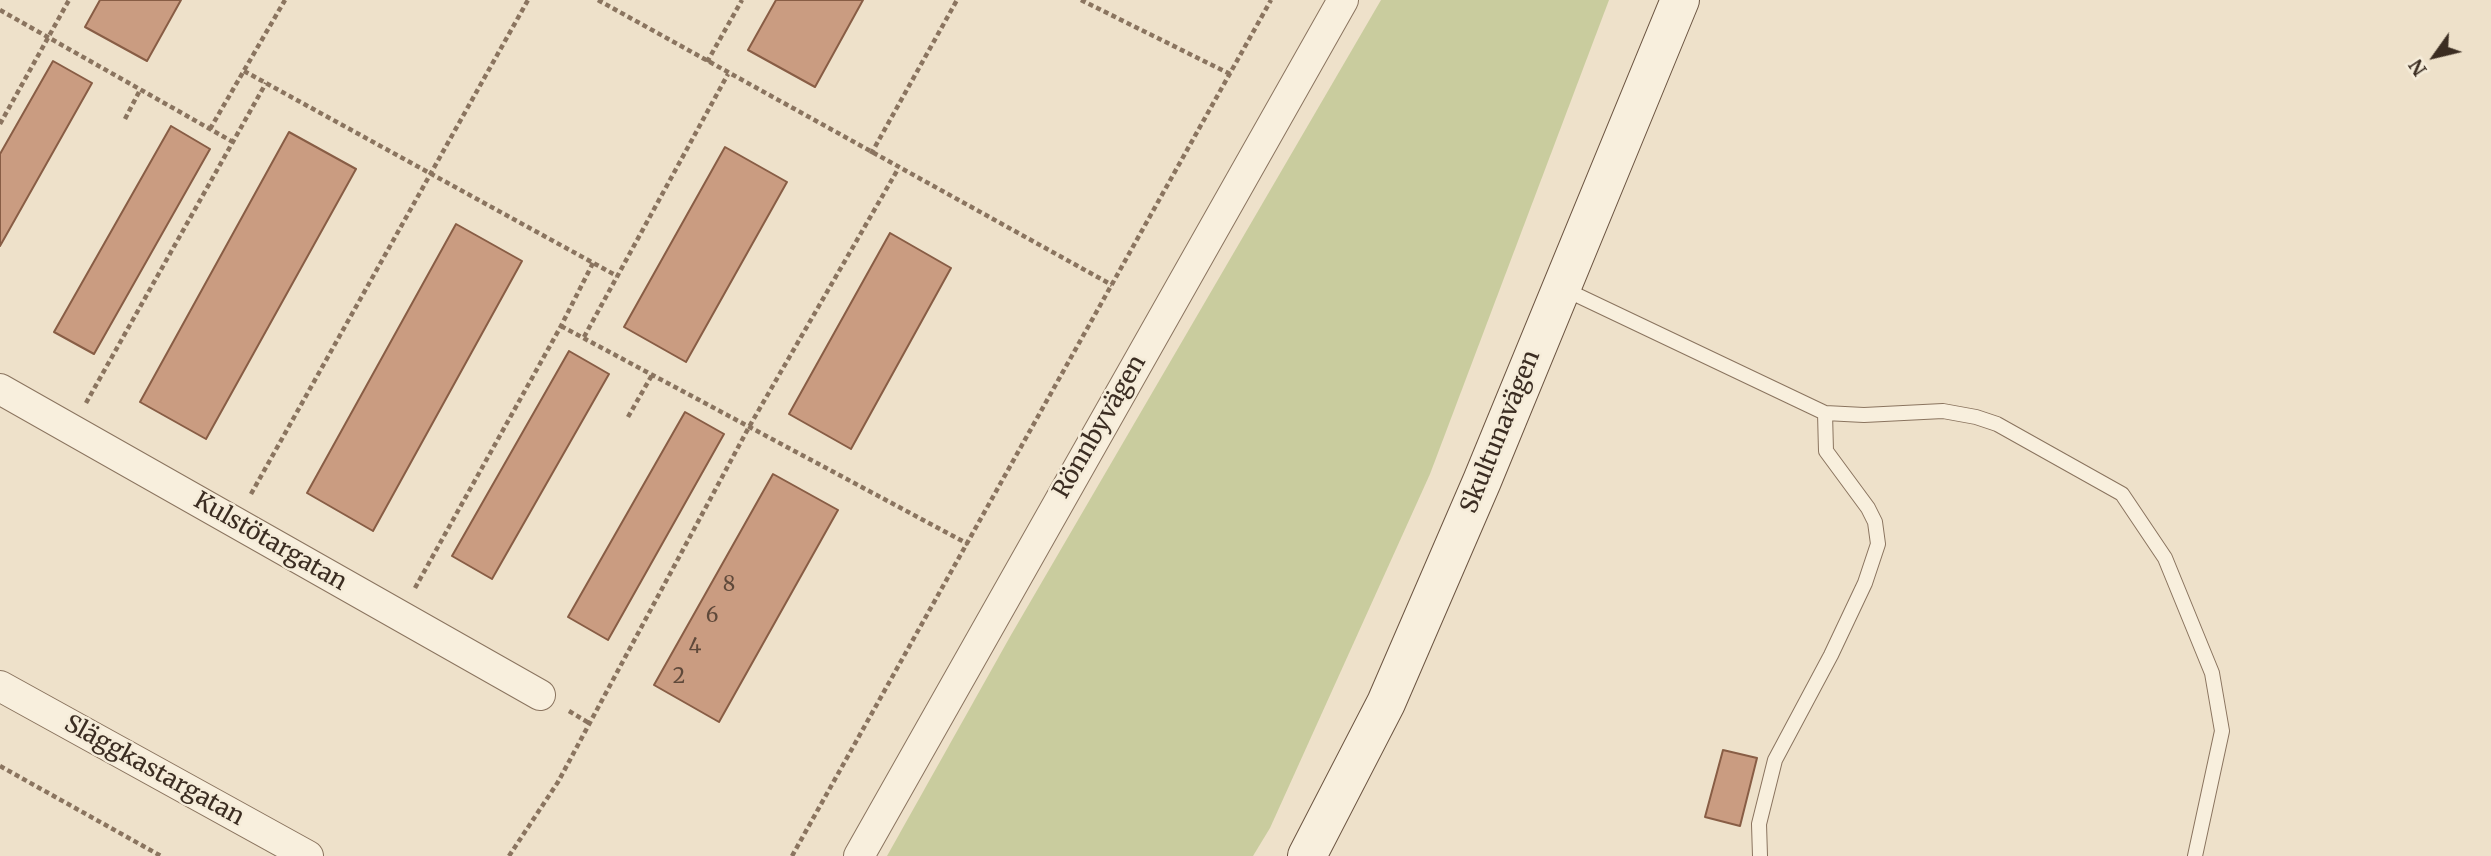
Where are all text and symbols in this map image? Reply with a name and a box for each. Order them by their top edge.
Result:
north arrow [2400,21,2470,91]
text: N [2403,55,2432,81]
street label: Skultunavägen [1455,346,1547,518]
street label: Rönnbyvägen [1047,350,1153,504]
street label: Kulstötargatan [188,487,352,597]
house number: 8 [723,572,735,598]
house number: 6 [706,603,718,629]
house number: 4 [689,634,701,660]
house number: 2 [673,664,685,690]
street label: Släggkastargatan [59,710,249,832]

